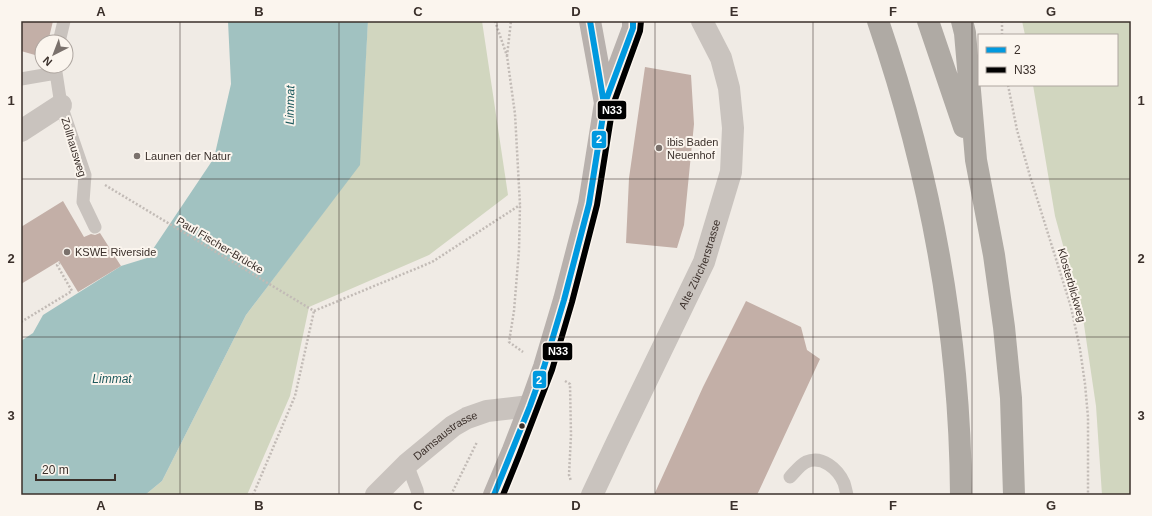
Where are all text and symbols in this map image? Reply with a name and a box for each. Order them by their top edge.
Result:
text: A [96,4,106,19]
text: B [254,4,264,19]
text: C [413,4,423,19]
text: D [571,4,581,19]
text: E [730,4,739,19]
text: F [889,4,897,19]
text: G [1046,4,1056,19]
north arrow [34,34,74,74]
legend [978,34,1118,86]
text: 2 [1014,43,1021,57]
text: N [40,54,54,69]
text: N33 [1014,63,1036,77]
water label: Limmat [283,85,297,125]
text: 1 [7,93,15,108]
text: 1 [1137,93,1145,108]
line badge: N33 [597,100,627,120]
text: N33 [602,104,622,116]
street label: Zollhausweg [59,116,89,178]
line badge: 2 [591,130,607,149]
text: 2 [596,133,602,145]
place label: ibis Baden Neuenhof [667,136,718,161]
marker: ibis Baden Neuenhof [654,143,664,153]
place label: Launen der Natur [145,150,231,162]
marker: Launen der Natur [132,151,142,161]
street label: Paul Fischer-Brücke [174,214,266,276]
street label: Alte Zürcherstrasse [676,218,722,311]
place label: KSWE Riverside [75,246,156,258]
marker: KSWE Riverside [62,247,72,257]
street label: Klosterblickweg [1056,247,1088,323]
text: 2 [7,251,15,266]
text: 2 [1137,251,1145,266]
line badge: N33 [542,342,573,361]
text: N33 [548,345,568,357]
line badge: 2 [532,370,547,389]
water label: Limmat [92,372,132,386]
text: 2 [536,374,542,386]
text: 3 [7,408,15,423]
text: 3 [1137,408,1145,423]
street label: Damsaustrasse [411,409,479,462]
unlabelled marker [517,421,527,431]
scale bar [36,456,115,482]
text: 20 m [42,463,69,477]
text: A [96,498,106,513]
text: B [254,498,264,513]
text: C [413,498,423,513]
text: D [571,498,581,513]
text: E [730,498,739,513]
text: F [889,498,897,513]
text: G [1046,498,1056,513]

